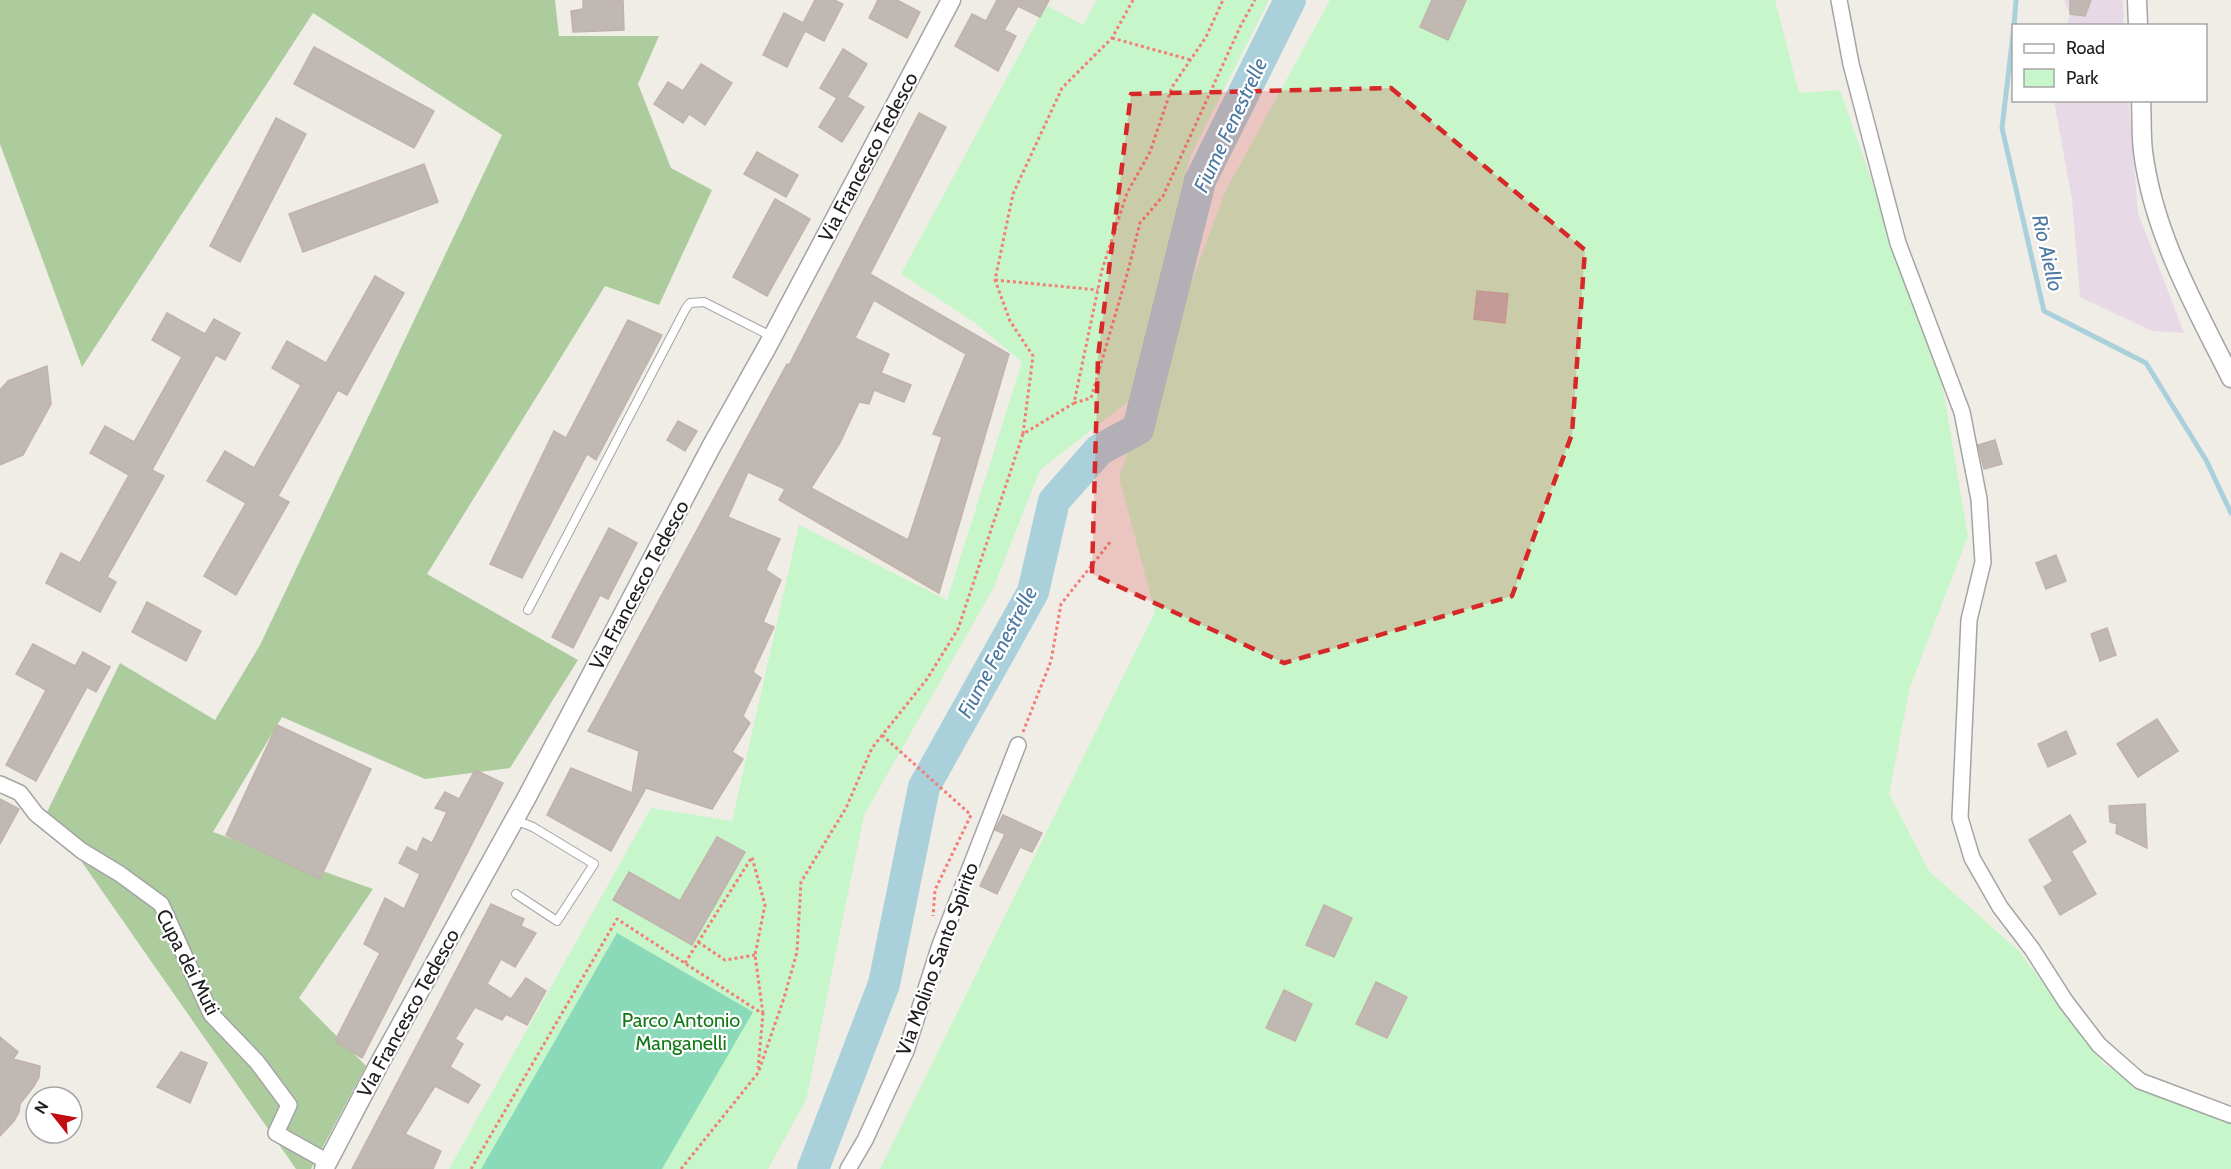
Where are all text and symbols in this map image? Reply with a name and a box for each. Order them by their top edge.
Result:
legend [2012,24,2207,102]
text: Road [2066,37,2105,59]
water label: Fiume Fenestrelle [1188,54,1272,196]
text: Park [2066,67,2099,89]
street label: Via Francesco Tedesco [813,68,923,246]
water label: Rio Aiello [2027,212,2069,294]
street label: Via Francesco Tedesco [584,496,694,674]
water label: Fiume Fenestrelle [952,582,1042,722]
street label: Via Molino Santo Spirito [891,859,983,1059]
street label: Cupa dei Muti [151,905,225,1019]
street label: Via Francesco Tedesco [352,925,464,1101]
park label: Parco Antonio Manganelli [622,1008,740,1055]
north arrow [24,1085,84,1145]
text: N [31,1098,53,1117]

